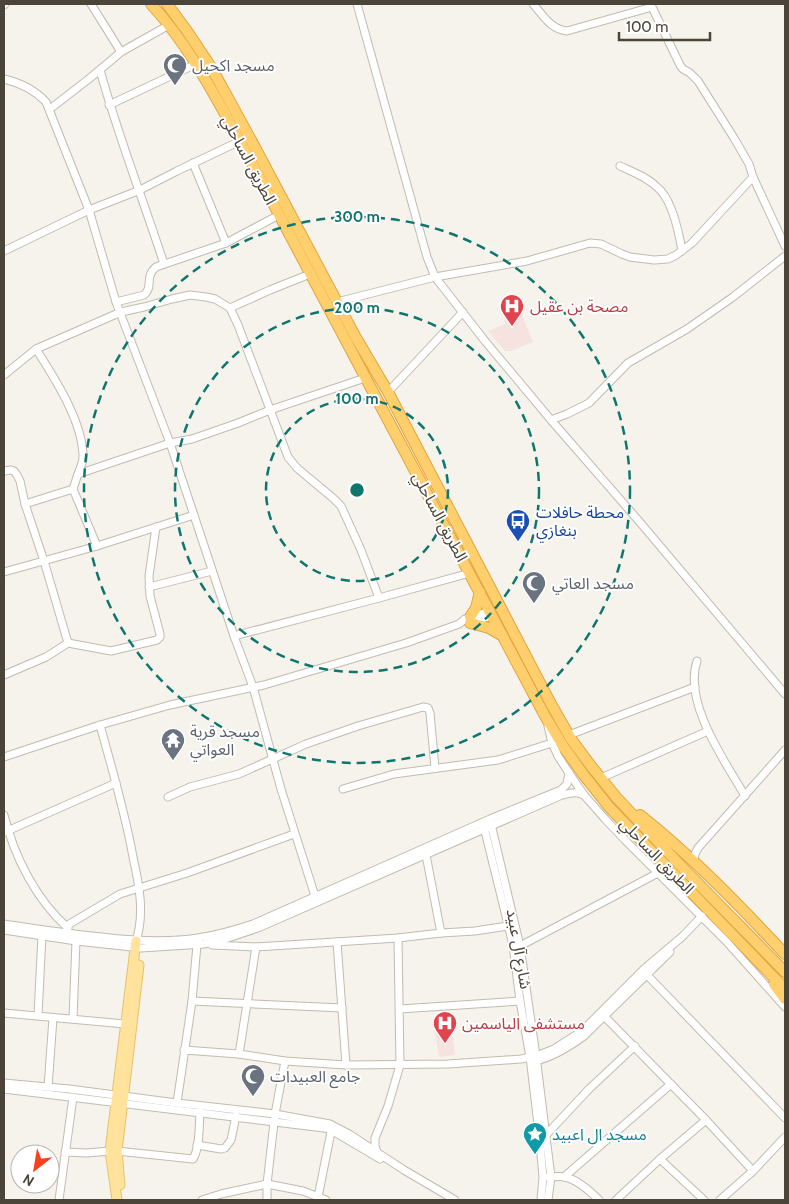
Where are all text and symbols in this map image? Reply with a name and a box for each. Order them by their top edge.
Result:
scale bar [619,10,710,42]
text: 100 m [626,18,668,36]
mosque icon: مسجد اكحيل [162,52,188,86]
place label: مسجد اكحيل [192,56,275,75]
street label: الطريق الساحلي [215,112,281,209]
text: 300 m [334,208,380,226]
hospital icon: مصحة بن عقيل [499,293,525,327]
place label: مصحة بن عقيل [530,297,628,316]
text: 200 m [334,299,380,317]
text: 100 m [335,390,379,408]
street label: الطريق الساحلي [406,469,472,566]
centre of rings [348,481,366,499]
place label: محطة حافلات بنغازي [536,503,624,542]
bus stop icon: محطة حافلات بنغازي [505,508,531,542]
mosque icon: مسجد العاتي [521,570,547,604]
place label: مسجد العاتي [552,574,634,595]
place label: مسجد قرية العواتي [190,722,260,761]
temple icon: مسجد قرية العواتي [160,727,186,761]
street label: الطريق الساحلي [614,814,698,900]
street label: شارع آل عبيد [500,907,535,991]
hospital icon: مستشفى الياسمين [432,1010,458,1044]
place label: مستشفى الياسمين [462,1014,585,1033]
mosque icon: جامع العبيدات [240,1063,266,1097]
place label: جامع العبيدات [270,1067,361,1089]
place icon: مسجد ال اعبيد [522,1121,548,1155]
place label: مسجد ال اعبيد [552,1125,647,1145]
north arrow [10,1144,60,1194]
text: N [19,1170,37,1190]

